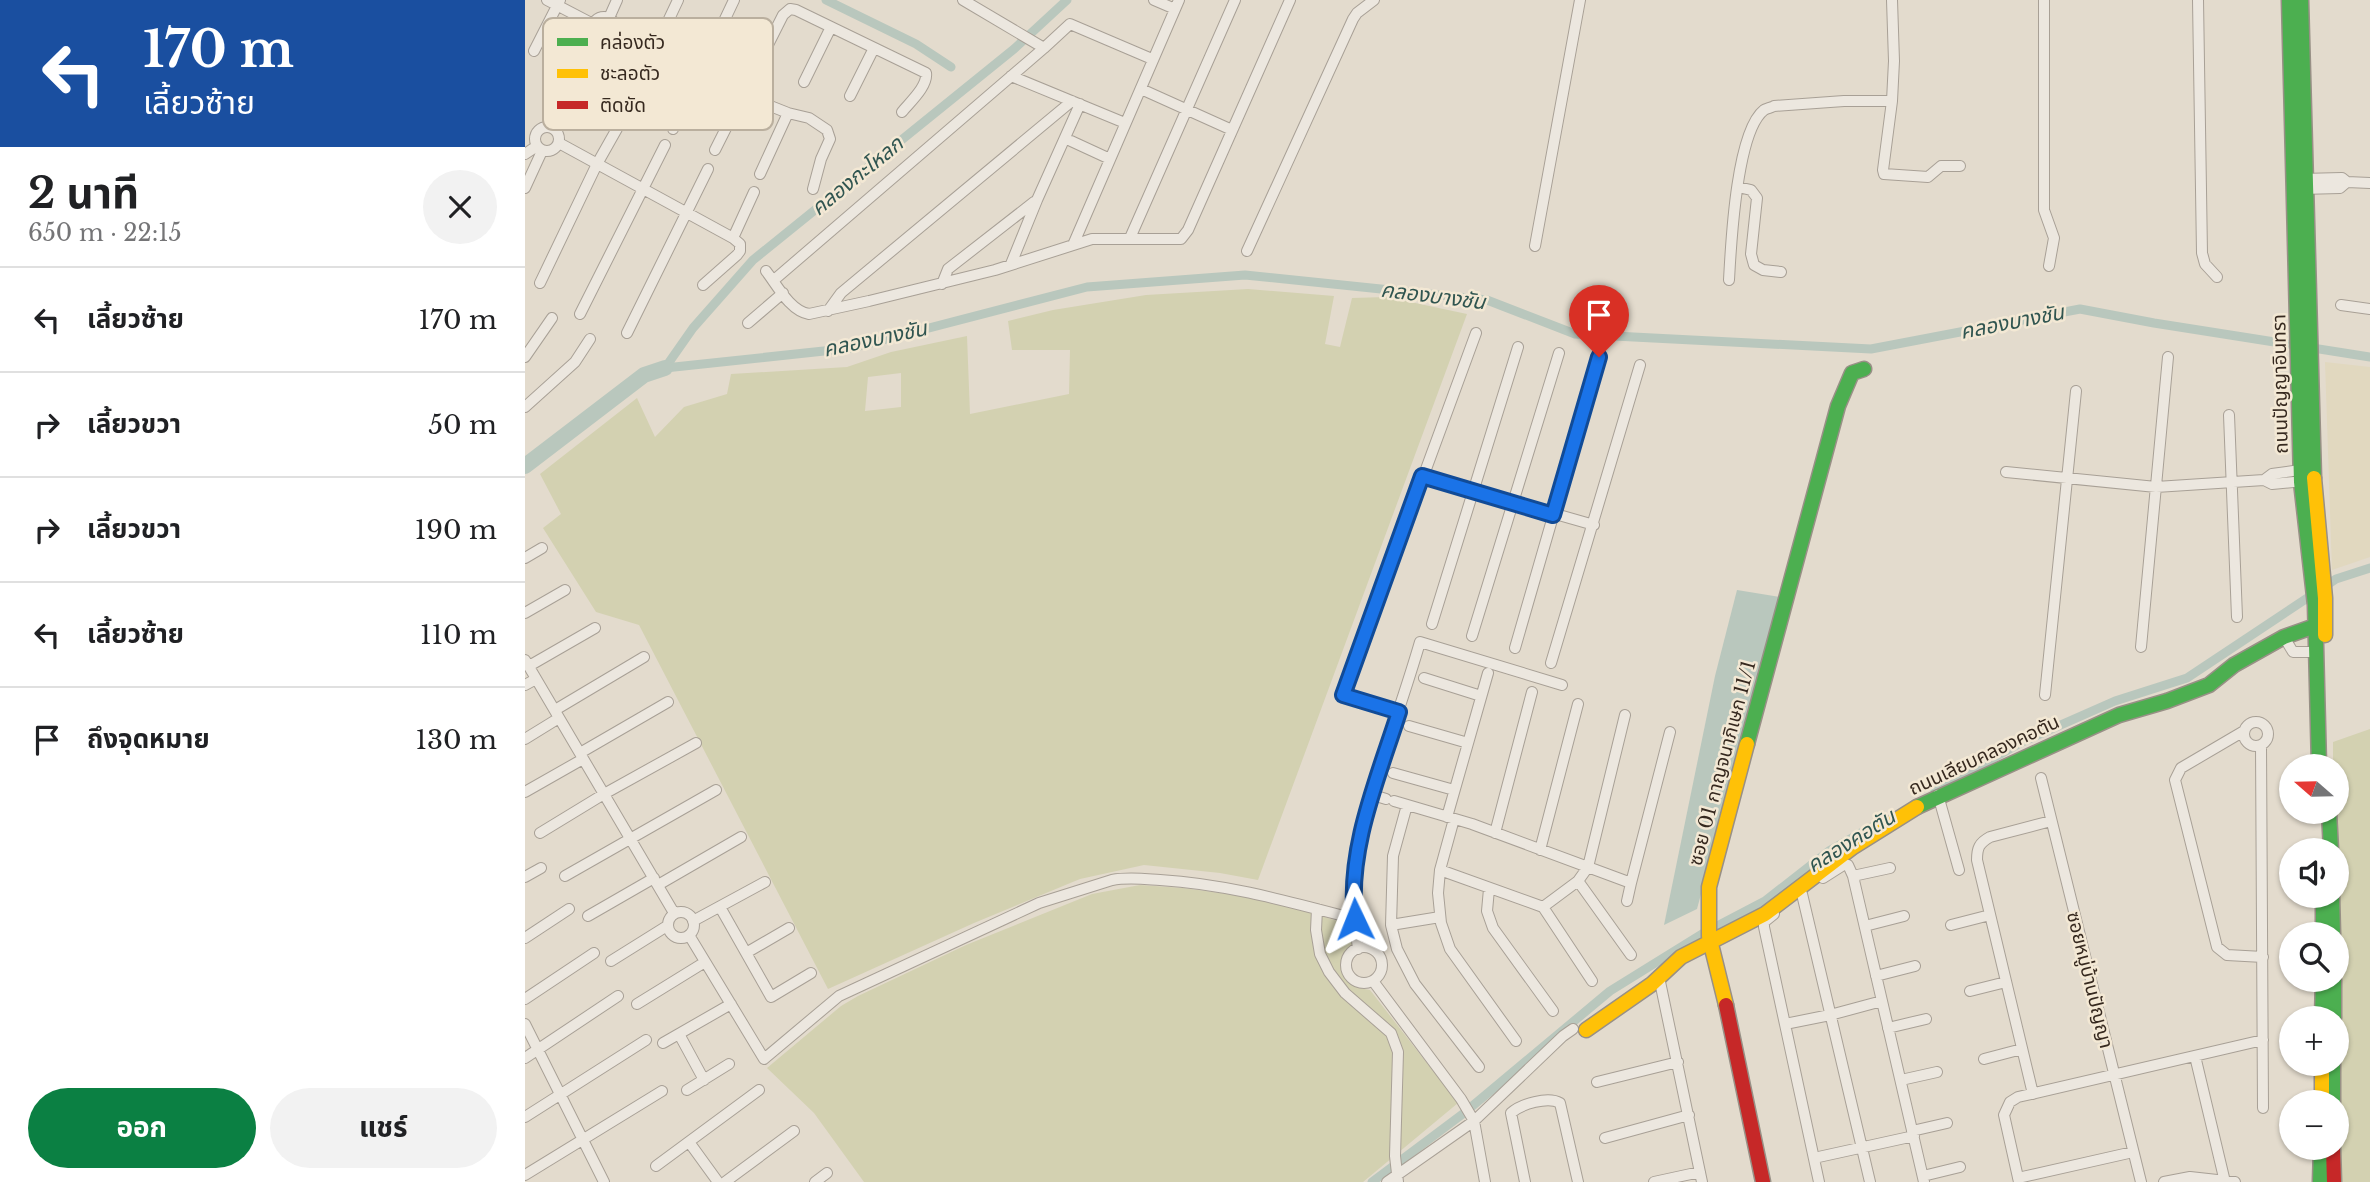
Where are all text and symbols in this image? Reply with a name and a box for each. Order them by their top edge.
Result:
legend [543,18,773,130]
text: 170 m [143,19,294,80]
icon: left [28,28,119,119]
text: คล่องตัว [600,31,665,54]
text: ชะลอตัว [600,62,660,85]
text: เลี้ยวซ้าย [143,83,255,123]
text: ติดขัด [600,94,646,117]
water label: คลองกะโหลก [806,130,910,221]
text: 2 นาที [28,167,139,219]
button: close [423,170,497,244]
text: 650 m · 22:15 [28,219,182,247]
water label: คลองบางชัน [1379,277,1488,315]
pin [1569,285,1629,357]
icon: arrive [1580,296,1618,334]
water label: คลองบางชัน [1958,299,2067,345]
icon: left [28,301,66,339]
text: เลี้ยวซ้าย [87,303,184,335]
text: 170 m [418,304,497,336]
street label: ถนนปัญญาอินทรา [2267,314,2293,454]
water label: คลองบางชัน [821,315,930,363]
icon: right [28,406,66,444]
text: เลี้ยวขวา [87,408,181,440]
text: 50 m [428,409,497,441]
icon: right [28,511,66,549]
text: เลี้ยวขวา [87,513,181,545]
text: 190 m [415,514,497,546]
icon: left [28,616,66,654]
text: เลี้ยวซ้าย [87,618,184,650]
text: 110 m [420,619,497,651]
street label: ซอย 01 กาญจนาภิเษก 11/1 [1684,658,1760,868]
street label: ถนนเลียบคลองคอตัน [1905,710,2063,800]
icon: arrive [28,721,66,759]
text: ถึงจุดหมาย [87,723,210,755]
text: 130 m [415,724,497,756]
north arrow [2279,754,2349,824]
map controls [2279,754,2349,1160]
water label: คลองคอตัน [1802,803,1901,878]
button: sound [2279,838,2349,908]
position arrow [1318,882,1392,956]
street label: ซอยหมู่บ้านปัญญา [2061,909,2118,1051]
button: search [2279,922,2349,992]
button: + [2279,1006,2349,1076]
button: ออก [28,1088,256,1168]
button: แชร์ [270,1088,497,1168]
button: − [2279,1090,2349,1160]

